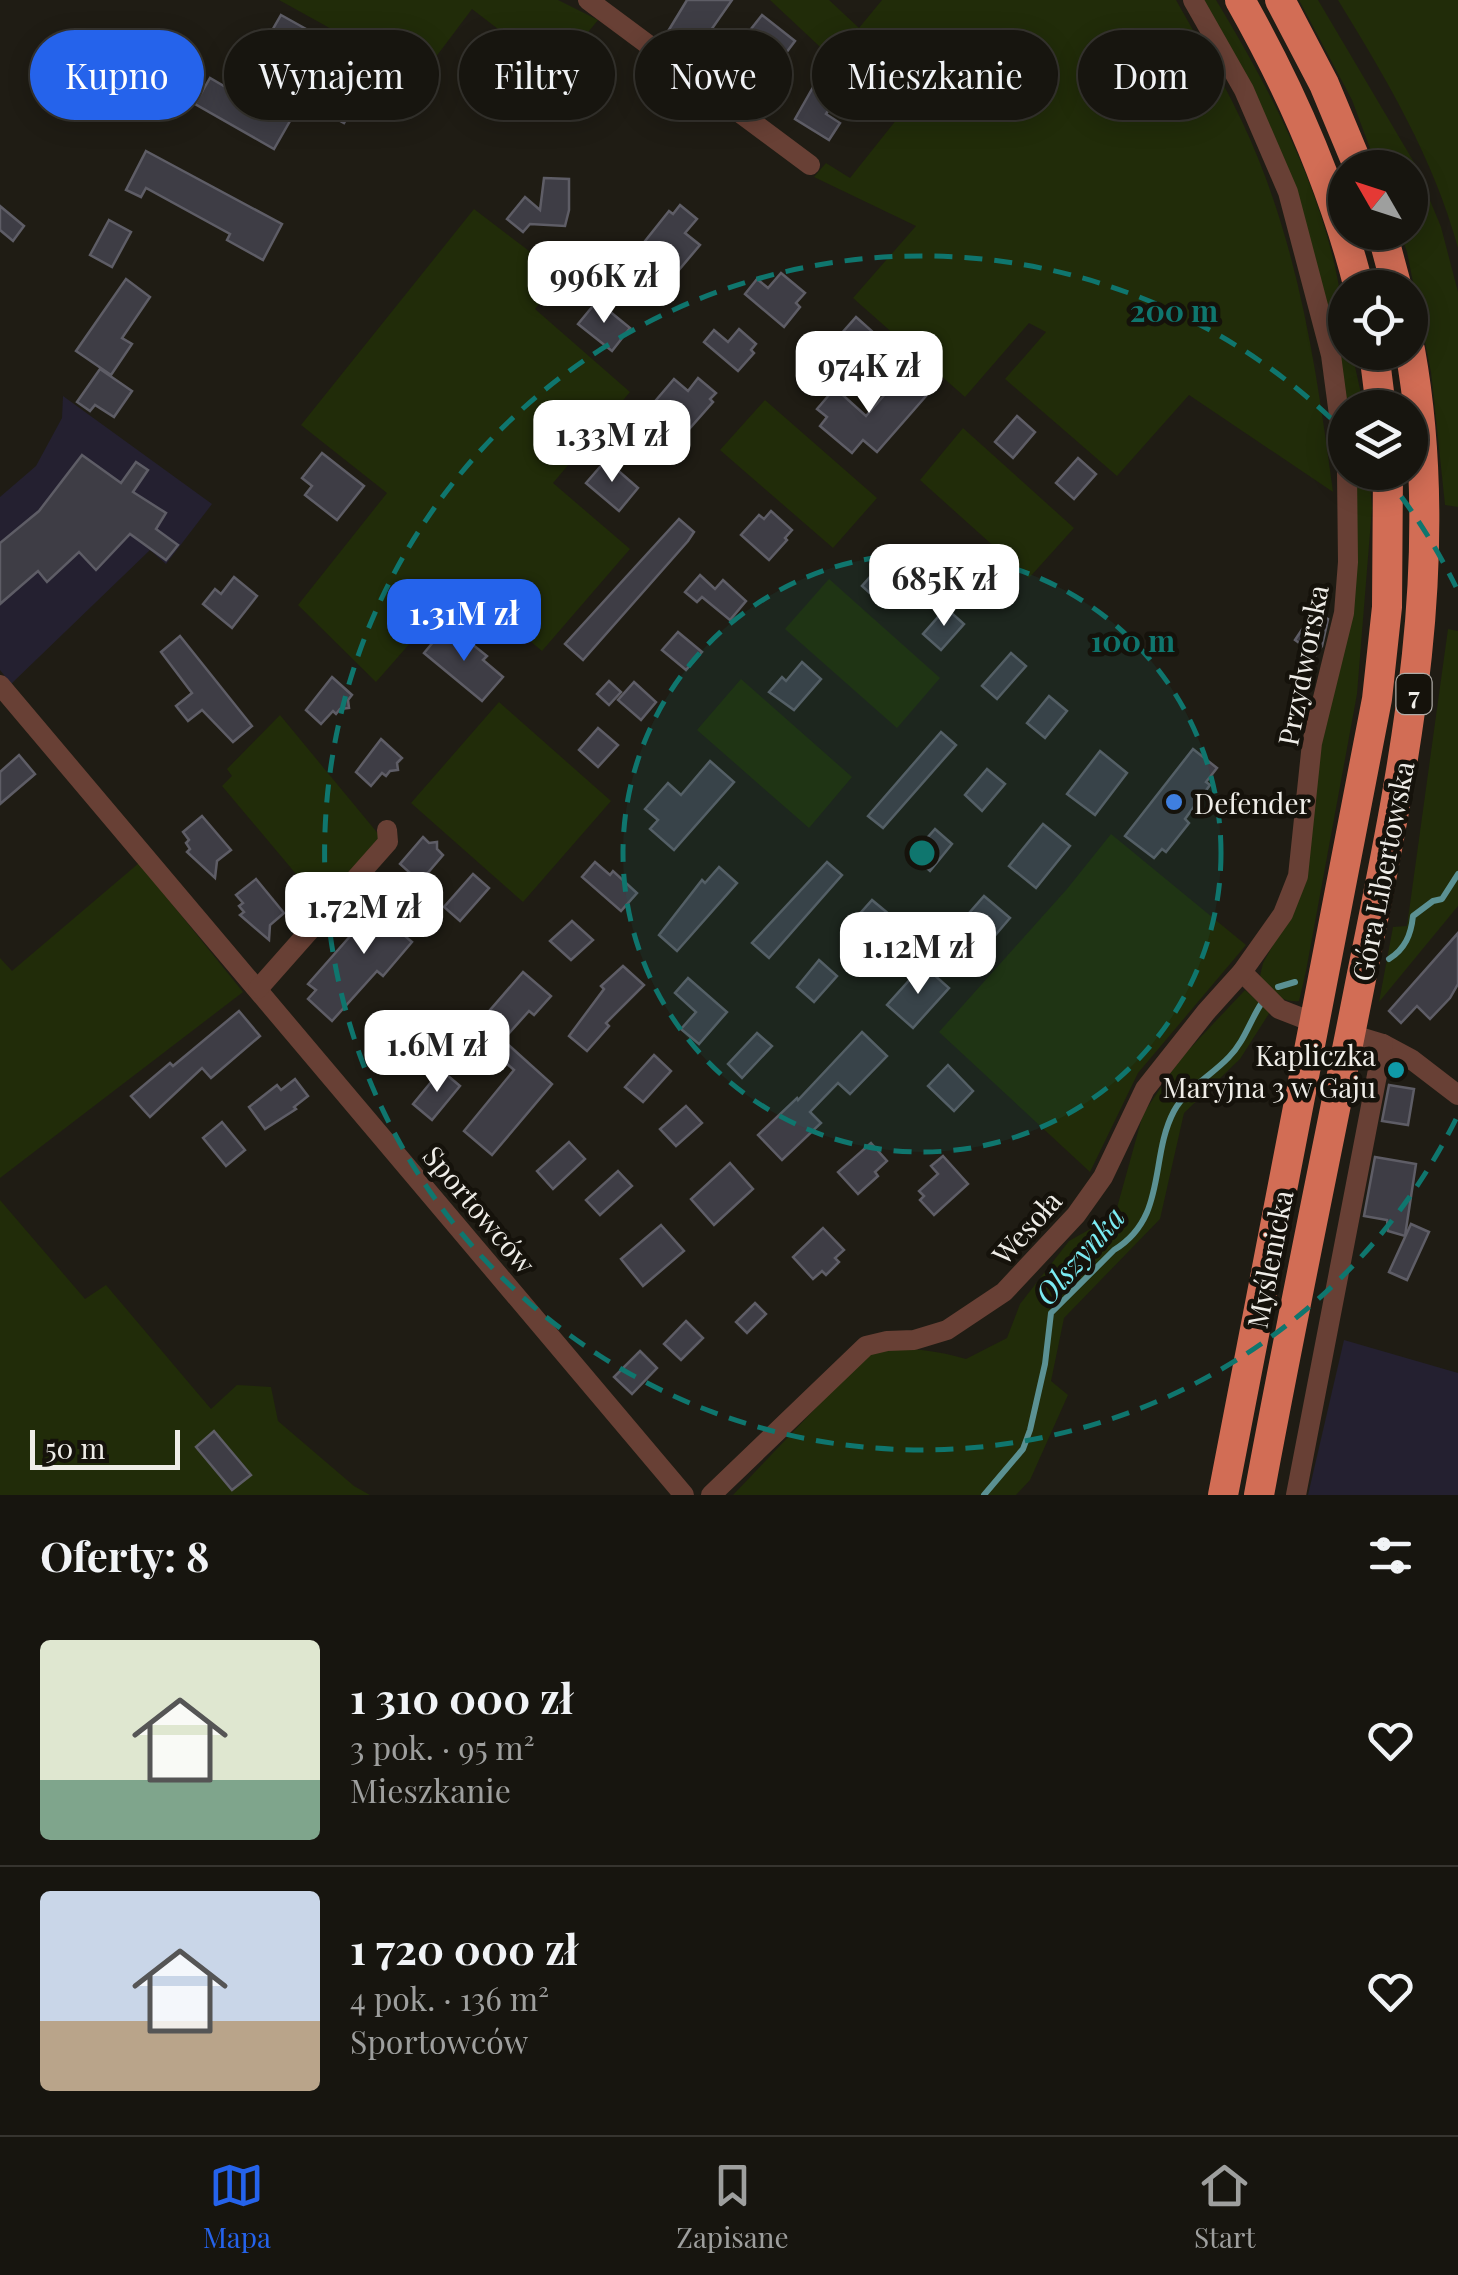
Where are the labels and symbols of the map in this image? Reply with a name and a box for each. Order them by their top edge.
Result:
north arrow [1328,150,1428,250]
pin: 996K zł [512,241,696,326]
text: 200 m [1130,290,1218,330]
pin: 974K zł [777,331,961,416]
pin: 1.33M zł [509,400,715,485]
pin: 685K zł [852,544,1036,629]
pin: 1.31M zł [361,579,567,664]
street label: Przydworska [1268,581,1336,749]
text: 100 m [1091,620,1175,660]
road number: 7 [1396,674,1432,714]
street label: Góra Libertowska [1343,758,1421,984]
place label: Defender [1194,784,1312,821]
marker: Defender [1163,791,1185,813]
centre of rings [904,835,940,871]
pin: 1.72M zł [261,872,467,957]
pin: 1.12M zł [815,912,1021,997]
pin: 1.6M zł [345,1010,529,1095]
place label: Kapliczka Maryjna 3 w Gaju [1163,1036,1376,1105]
marker: Kapliczka Maryjna 3 w Gaju [1385,1059,1407,1081]
street label: Sportowców [416,1137,545,1281]
street label: Wesoła [982,1182,1069,1272]
street label: Myślenicka [1237,1187,1301,1331]
water label: Olszynka [1025,1197,1133,1313]
scale bar [30,1425,180,1470]

